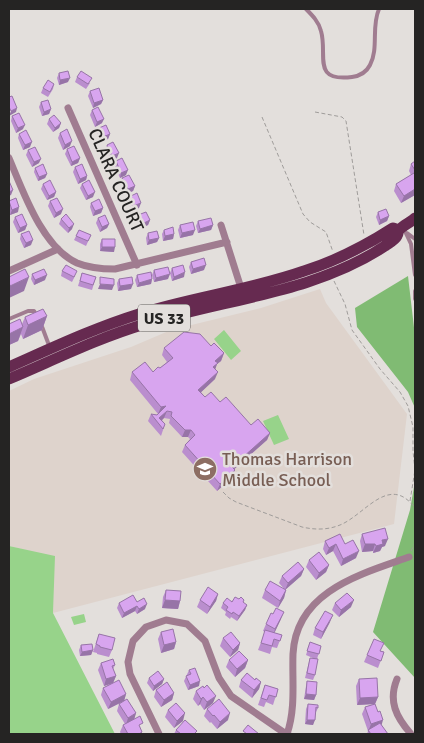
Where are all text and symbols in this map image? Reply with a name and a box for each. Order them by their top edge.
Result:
street label: CLARA COURT [83,125,149,235]
road number: US 33 [138,304,190,332]
place label: Thomas Harrison Middle School [222,448,352,491]
school or university icon: Thomas Harrison Middle School [192,456,218,482]

